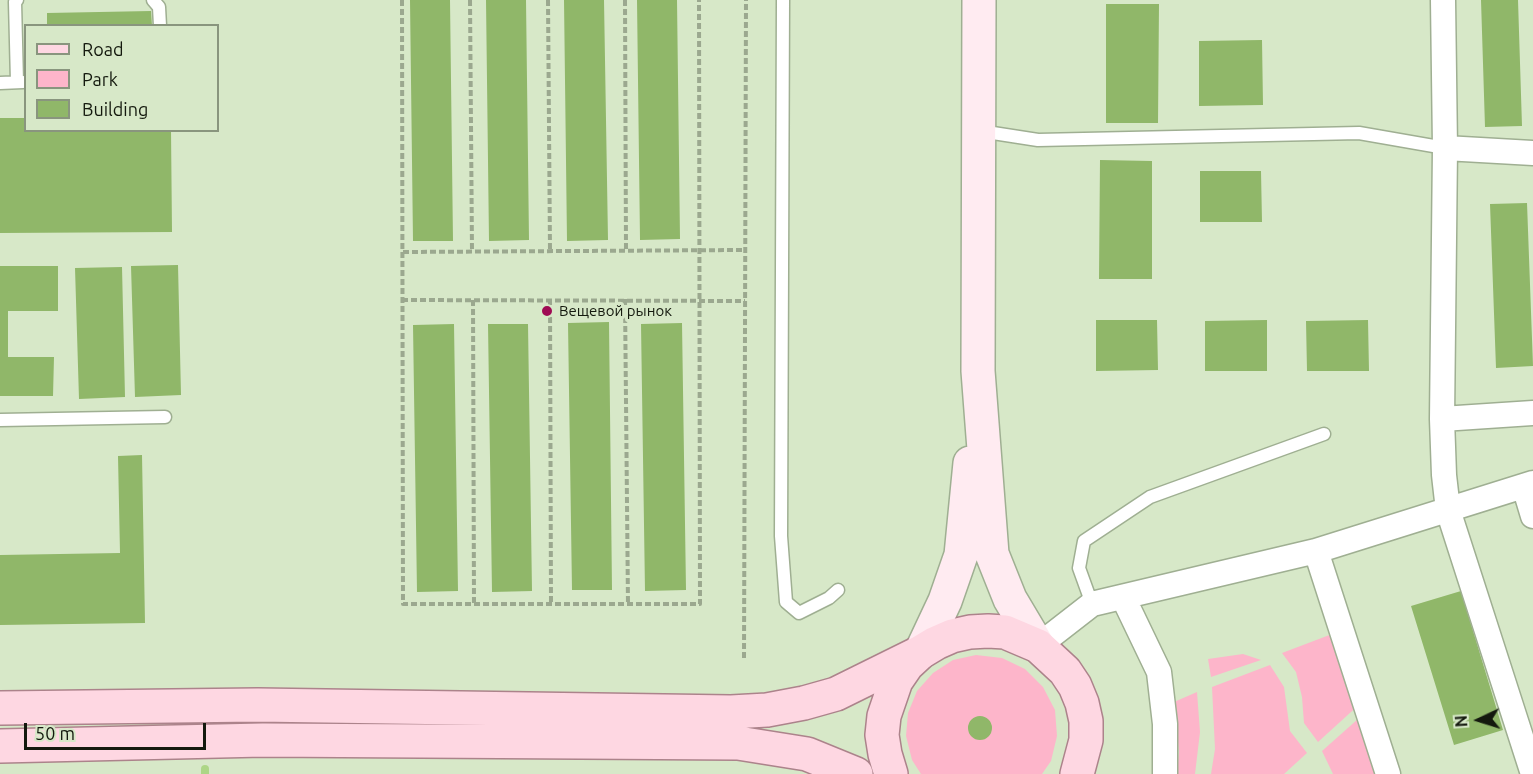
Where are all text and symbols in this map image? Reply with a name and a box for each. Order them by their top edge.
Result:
legend [24,24,219,132]
text: Road [82,39,124,59]
text: Park [82,69,118,89]
text: Building [82,99,148,119]
place label: Вещевой рынок [559,302,672,320]
marker: Вещевой рынок [540,304,554,318]
north arrow [1449,690,1509,750]
scale bar [27,711,208,749]
text: N [1452,715,1470,728]
text: 50 m [35,723,75,743]

